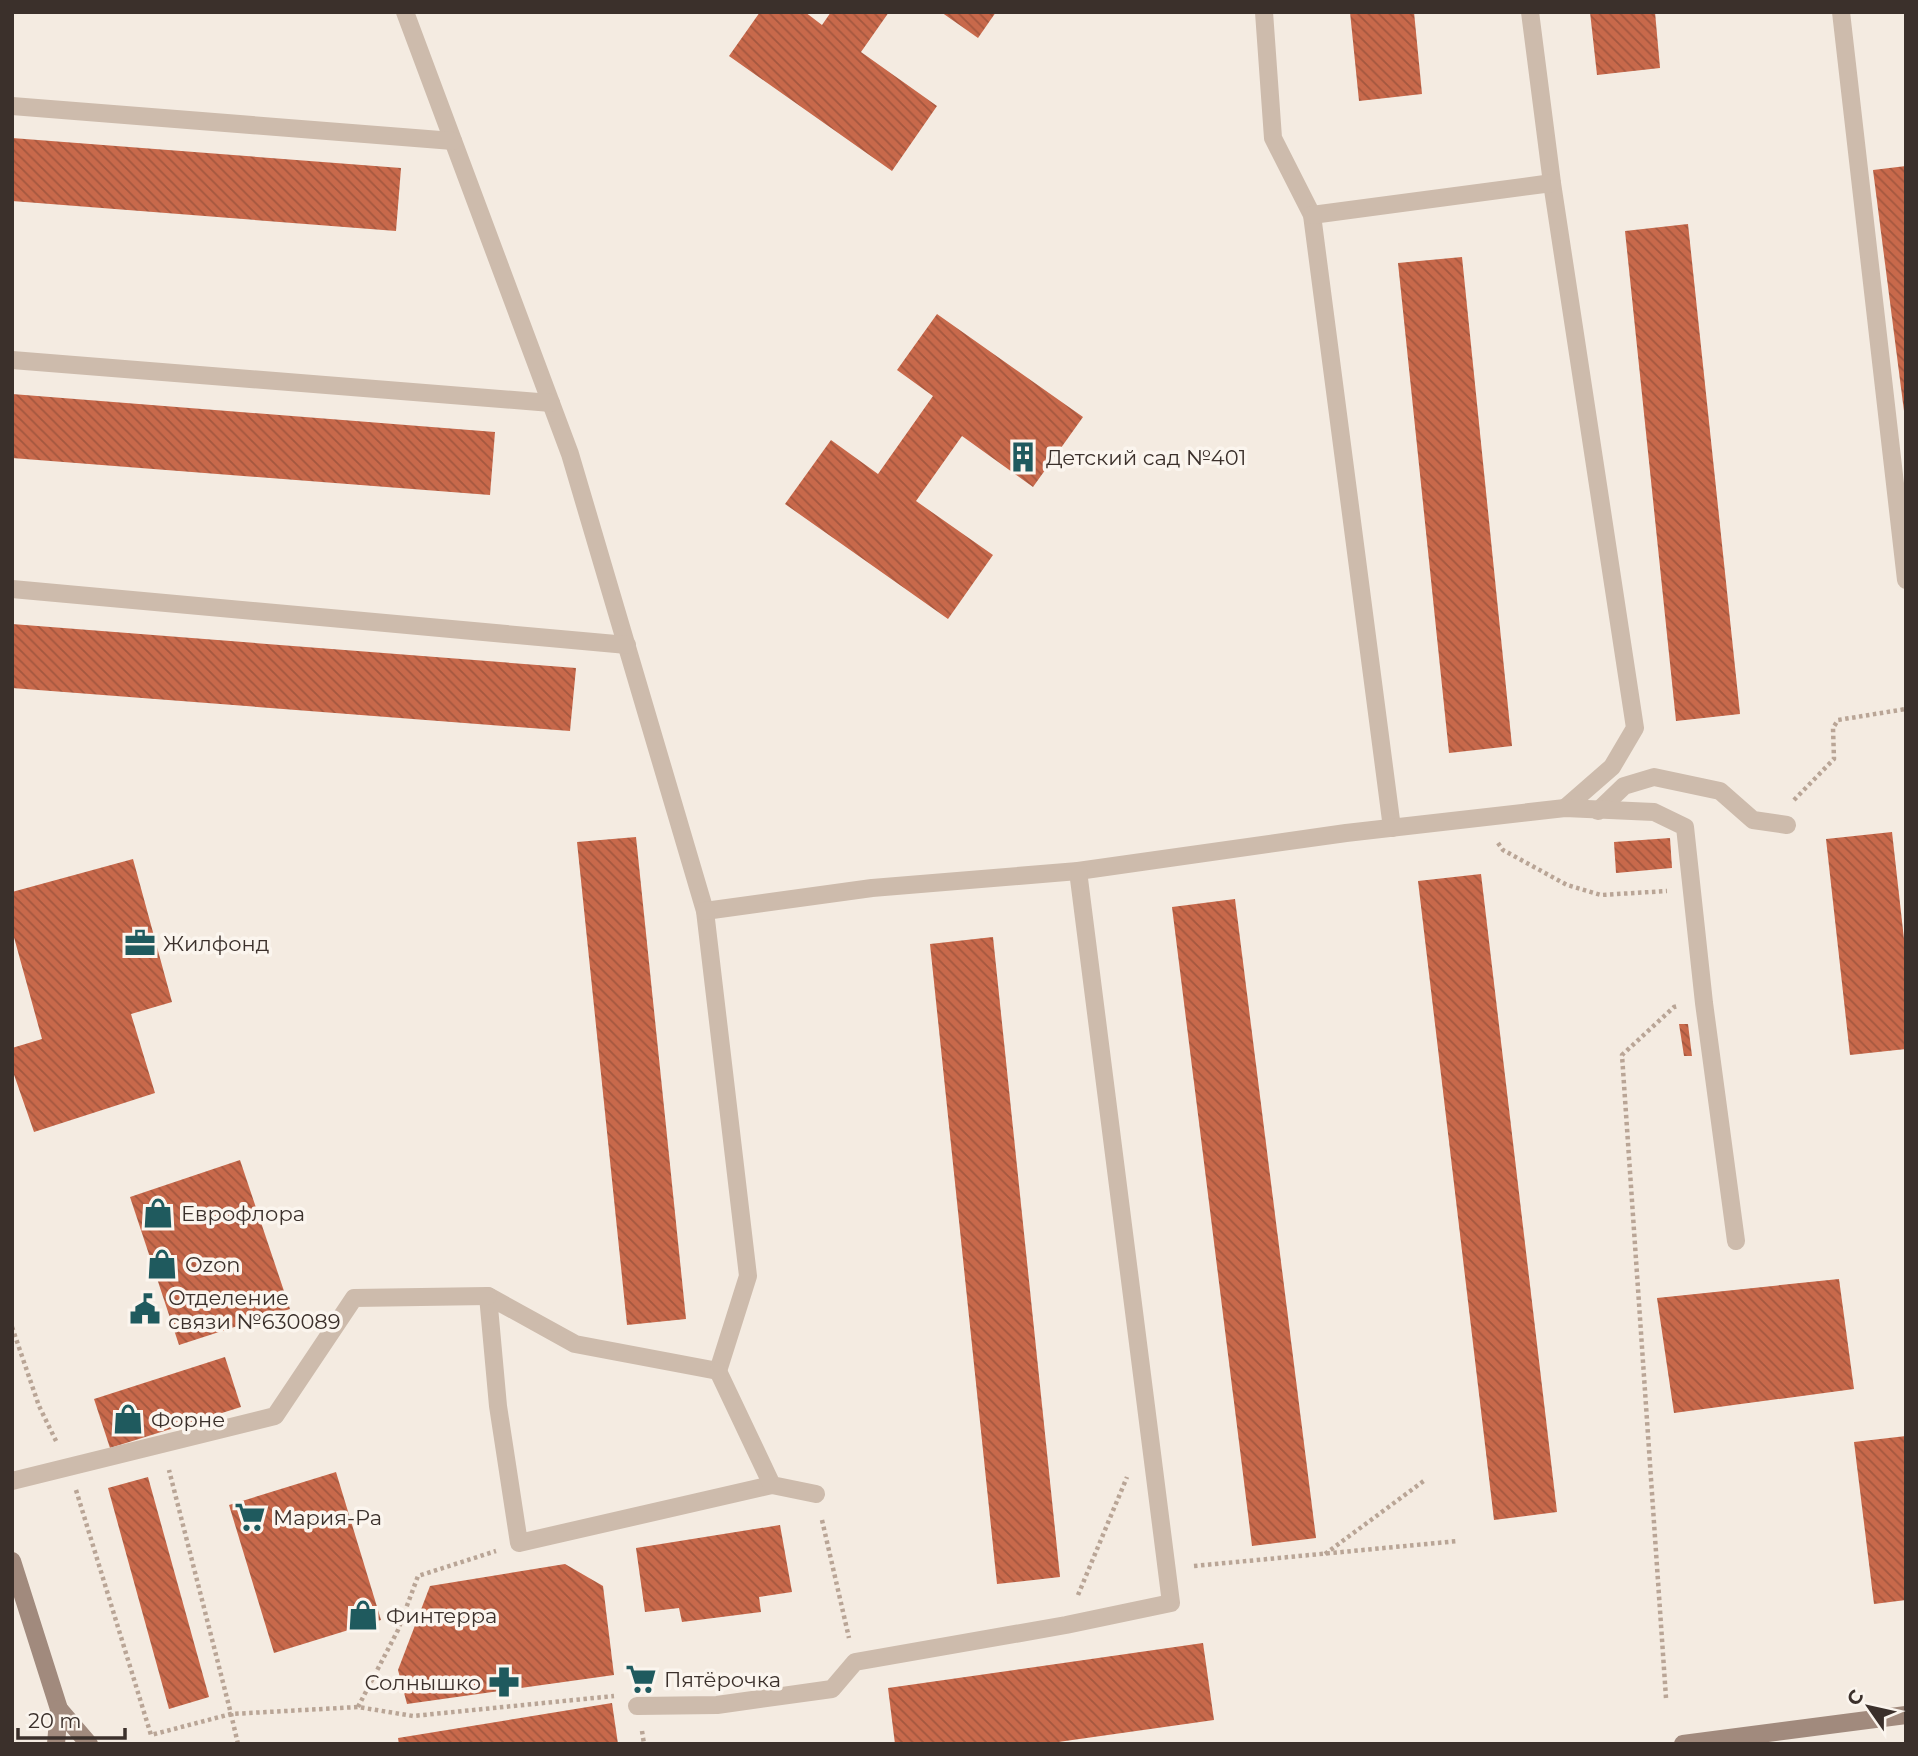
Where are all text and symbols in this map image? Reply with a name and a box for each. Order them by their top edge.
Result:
building icon: Детский сад №401 [1006,440,1040,474]
place label: Детский сад №401 [1046,445,1246,470]
office icon: Жилфонд [123,926,157,960]
place label: Жилфонд [163,931,269,956]
shop icon: Еврофлора [141,1196,175,1230]
place label: Еврофлора [181,1201,305,1226]
shop icon: Ozon [145,1247,179,1281]
place label: Ozon [185,1252,241,1277]
place label: Отделение связи №630089 [168,1285,340,1334]
public building icon: Отделение связи №630089 [128,1292,162,1326]
shop icon: Форне [111,1402,145,1436]
place label: Форне [151,1407,225,1432]
supermarket icon: Мария-Ра [233,1500,267,1534]
place label: Мария-Ра [273,1505,382,1530]
shop icon: Финтерра [346,1598,380,1632]
place label: Финтерра [386,1603,497,1628]
supermarket icon: Пятёрочка [624,1662,658,1696]
pharmacy icon: Солнышко [487,1665,521,1699]
place label: Пятёрочка [664,1667,781,1692]
place label: Солнышко [365,1670,481,1695]
north arrow [1834,1672,1904,1742]
text: С [1842,1685,1869,1710]
scale bar [18,1696,124,1740]
text: 20 m [28,1708,82,1733]

